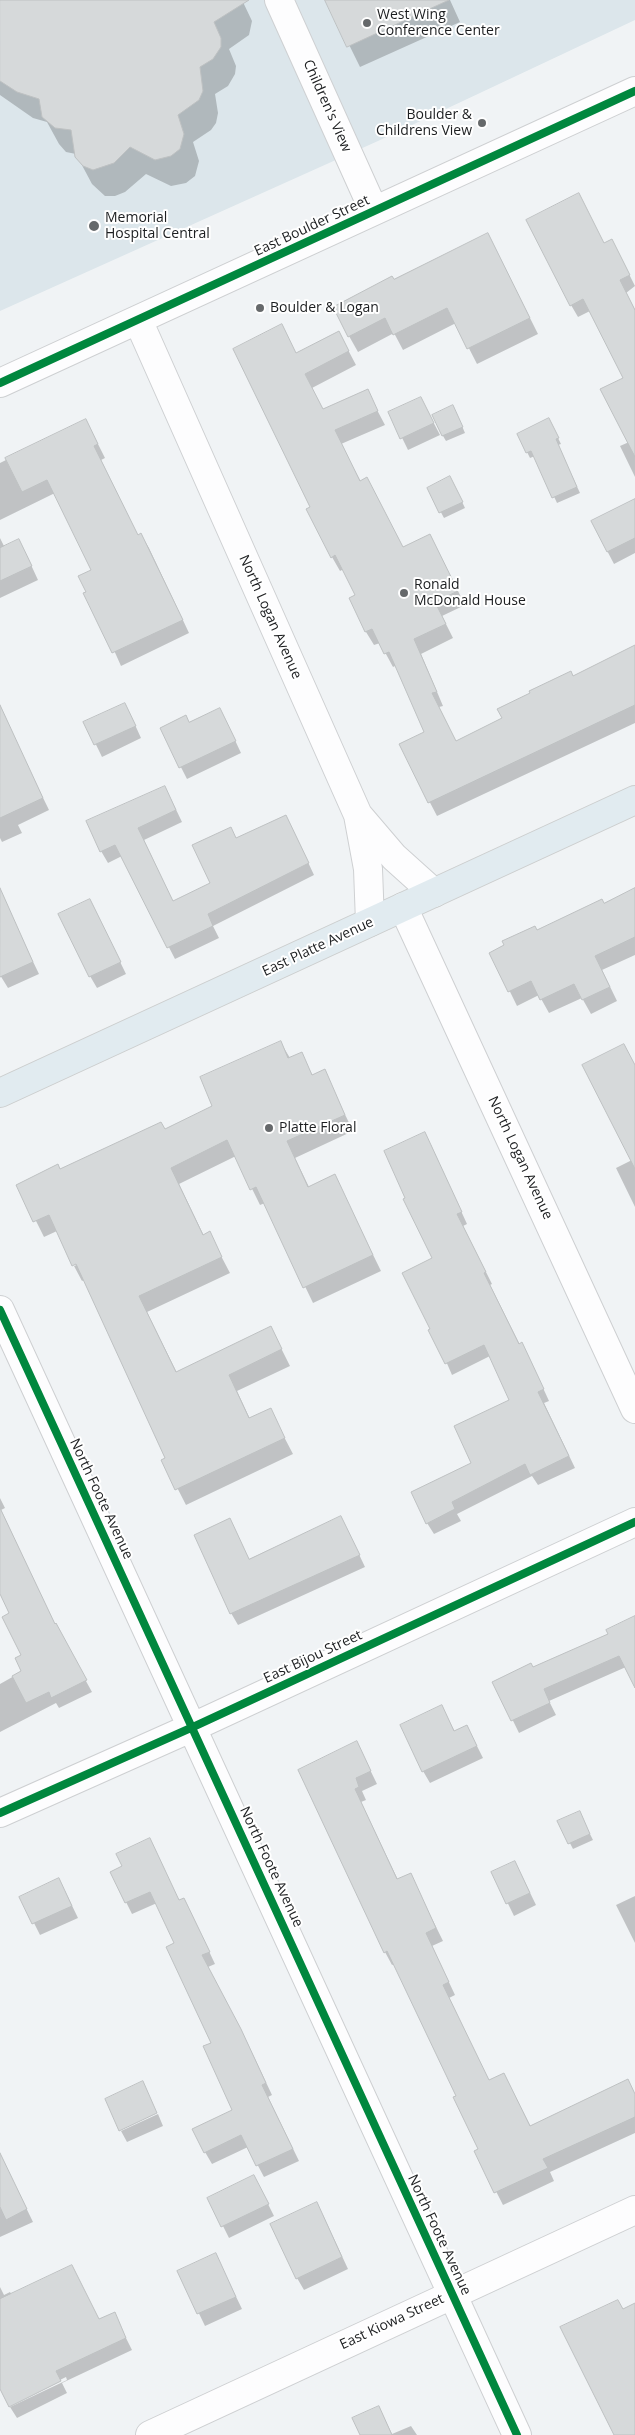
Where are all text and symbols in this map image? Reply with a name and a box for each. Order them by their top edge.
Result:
place label: West Wing Conference Center [377,7,500,40]
marker: West Wing Conference Center [361,17,373,29]
street label: Children's View [299,57,355,155]
place label: Boulder & Childrens View [376,107,472,140]
marker: Boulder & Childrens View [476,117,488,129]
street label: East Boulder Street [252,192,372,260]
place label: Memorial Hospital Central [105,210,210,242]
marker: Memorial Hospital Central [87,219,101,233]
place label: Boulder & Logan [270,300,379,316]
marker: Boulder & Logan [254,302,266,314]
street label: North Logan Avenue [235,552,305,682]
place label: Ronald McDonald House [414,577,526,610]
marker: Ronald McDonald House [398,587,410,599]
street label: East Platte Avenue [260,914,376,980]
street label: North Logan Avenue [484,1094,556,1222]
place label: Platte Floral [279,1120,356,1136]
marker: Platte Floral [263,1122,275,1134]
street label: North Foote Avenue [66,1436,136,1562]
street label: East Bijou Street [261,1627,365,1687]
street label: North Foote Avenue [236,1804,306,1930]
street label: North Foote Avenue [404,2172,474,2298]
street label: East Kiowa Street [337,2291,447,2353]

